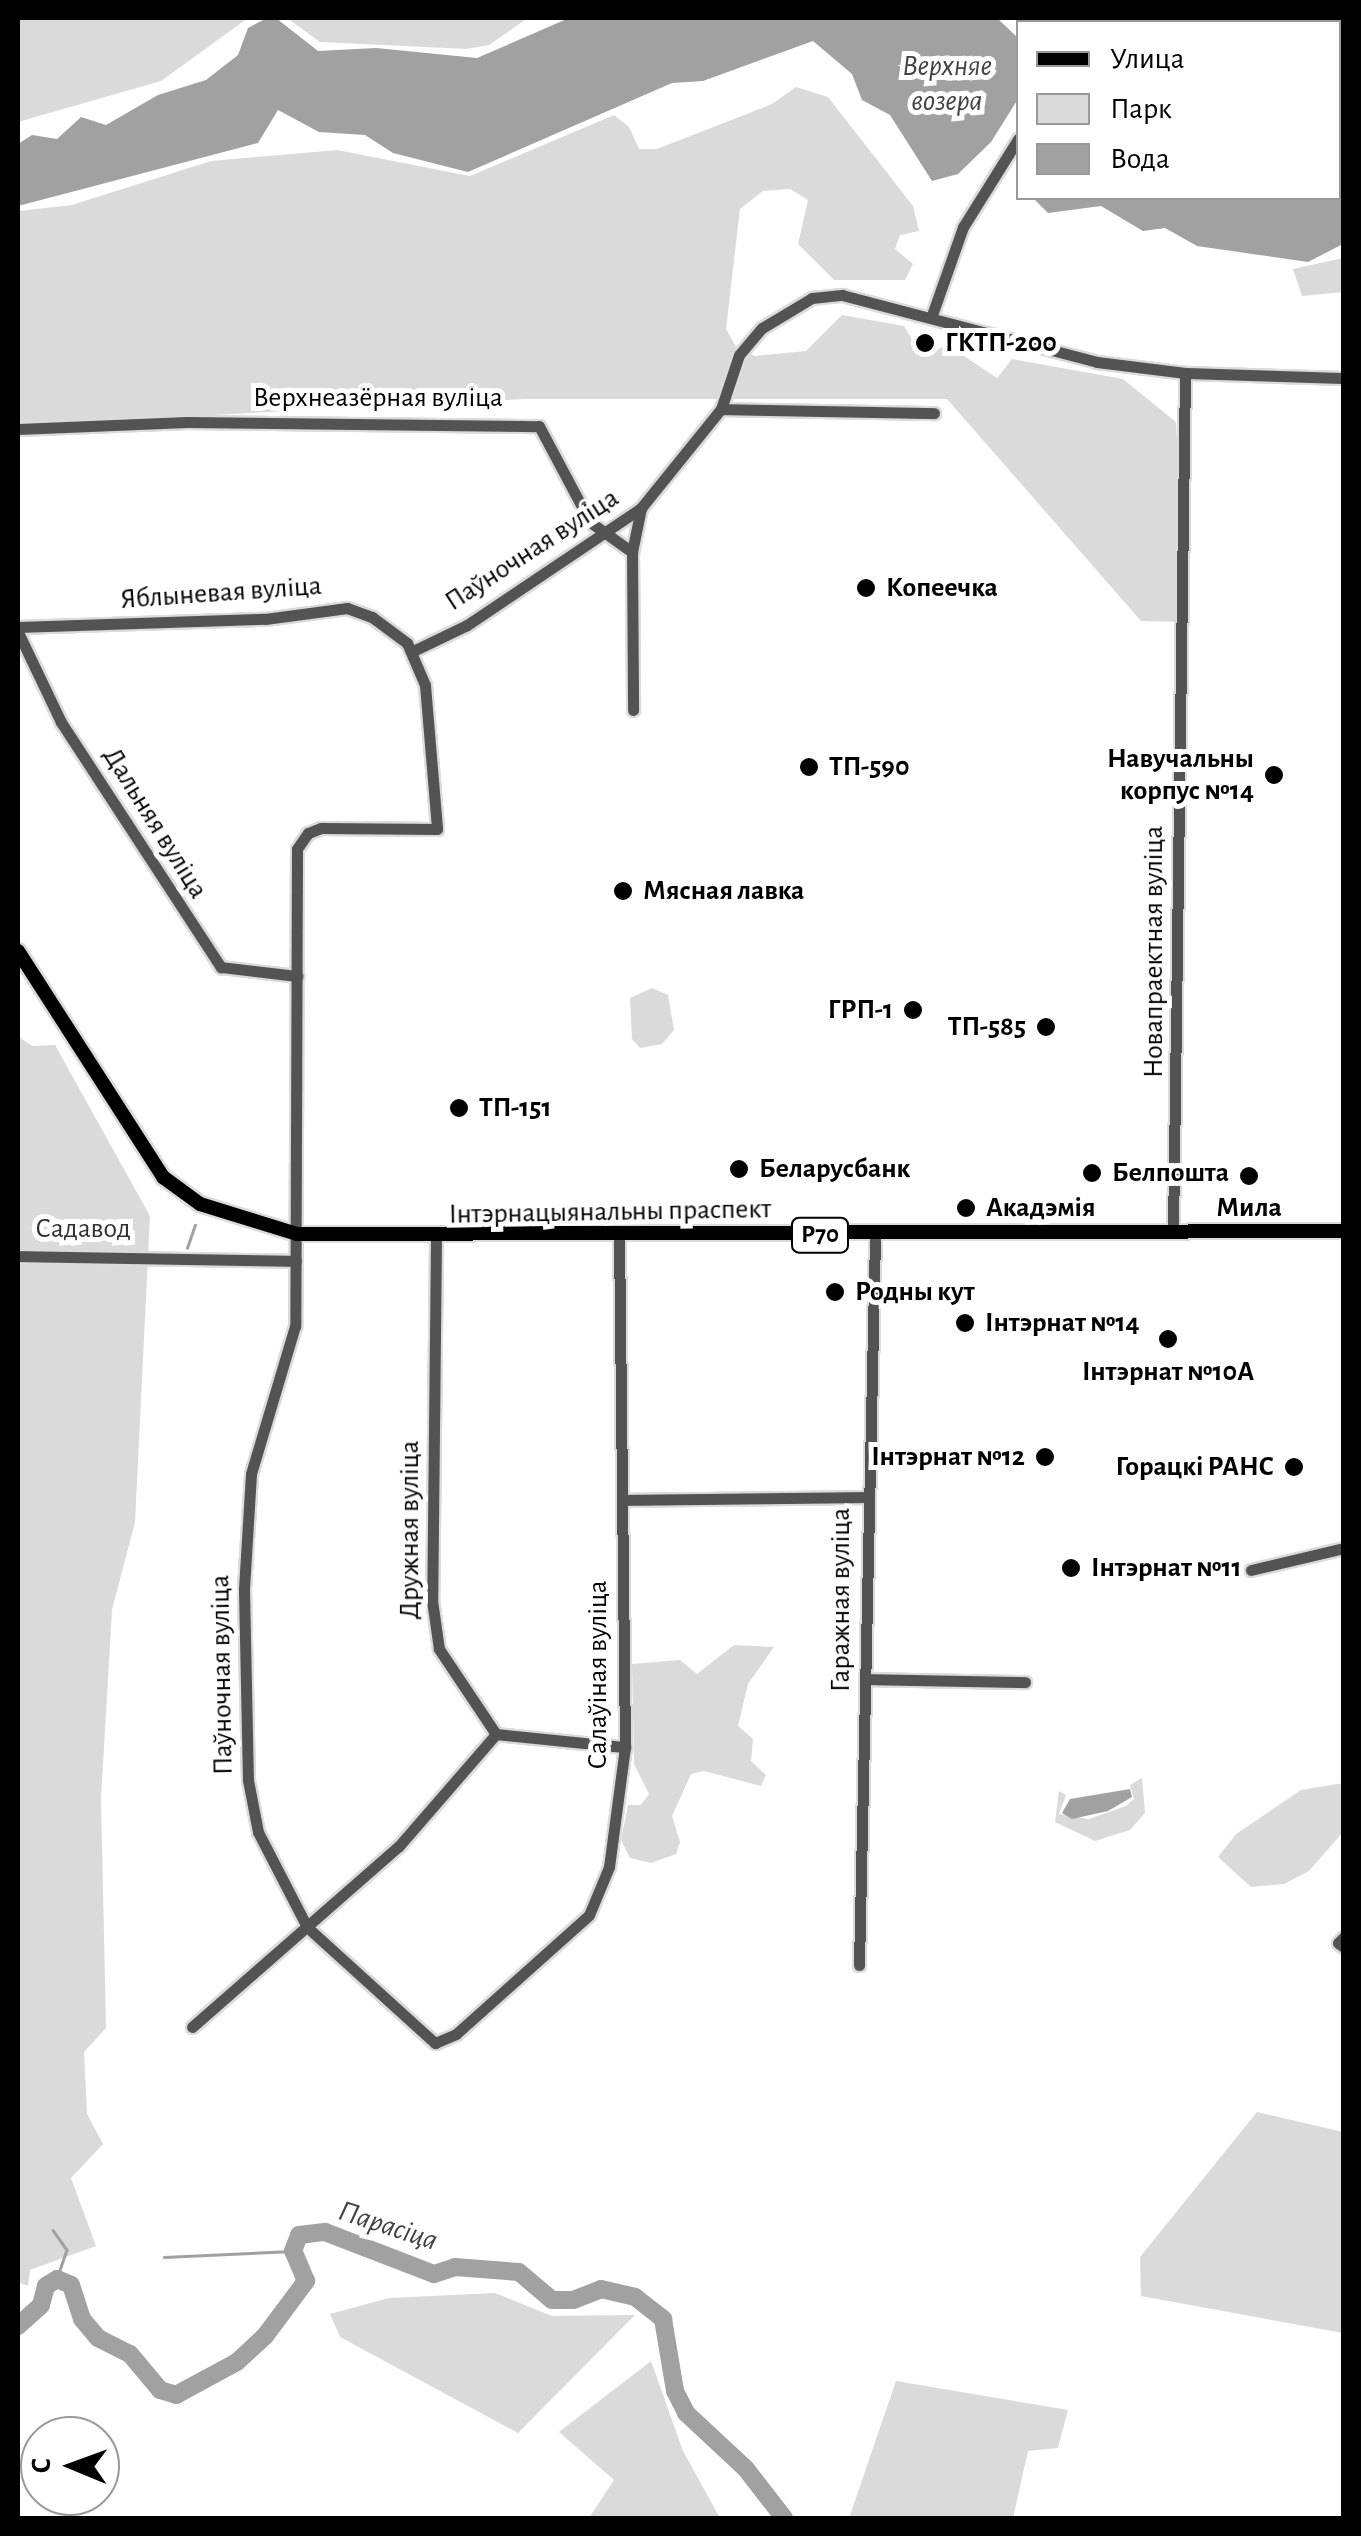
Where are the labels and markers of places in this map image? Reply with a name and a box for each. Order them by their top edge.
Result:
place label: ГКТП-200 [945,326,1057,360]
marker: ГКТП-200 [914,332,936,354]
place label: Копеечка [886,571,998,605]
marker: Копеечка [855,577,877,599]
place label: Навучальны корпус №14 [1107,742,1254,808]
place label: ТП-590 [829,750,909,784]
marker: ТП-590 [798,756,820,778]
marker: Навучальны корпус №14 [1263,764,1285,786]
place label: Мясная лавка [643,874,804,908]
marker: Мясная лавка [612,880,634,902]
place label: ГРП-1 [828,993,893,1027]
marker: ГРП-1 [902,999,924,1021]
place label: ТП-585 [948,1010,1026,1044]
marker: ТП-585 [1035,1016,1057,1038]
place label: ТП-151 [479,1091,552,1125]
marker: ТП-151 [448,1097,470,1119]
place label: Беларусбанк [759,1152,910,1186]
place label: Белпошта [1112,1156,1229,1190]
marker: Беларусбанк [728,1158,750,1180]
marker: Белпошта [1081,1162,1103,1184]
marker: Мила [1238,1165,1260,1187]
place label: Акадэмія [986,1191,1096,1225]
place label: Мила [1216,1191,1282,1225]
marker: Акадэмія [955,1197,977,1219]
place label: Родны кут [855,1275,975,1309]
marker: Родны кут [824,1281,846,1303]
place label: Інтэрнат №14 [985,1306,1140,1340]
marker: Інтэрнат №14 [954,1312,976,1334]
marker: Інтэрнат №10А [1157,1328,1179,1350]
place label: Інтэрнат №10А [1082,1355,1254,1389]
place label: Інтэрнат №12 [871,1440,1025,1474]
marker: Інтэрнат №12 [1034,1446,1056,1468]
place label: Горацкі РАНС [1116,1450,1274,1484]
marker: Горацкі РАНС [1283,1456,1305,1478]
place label: Інтэрнат №11 [1091,1551,1242,1585]
marker: Інтэрнат №11 [1060,1557,1082,1579]

